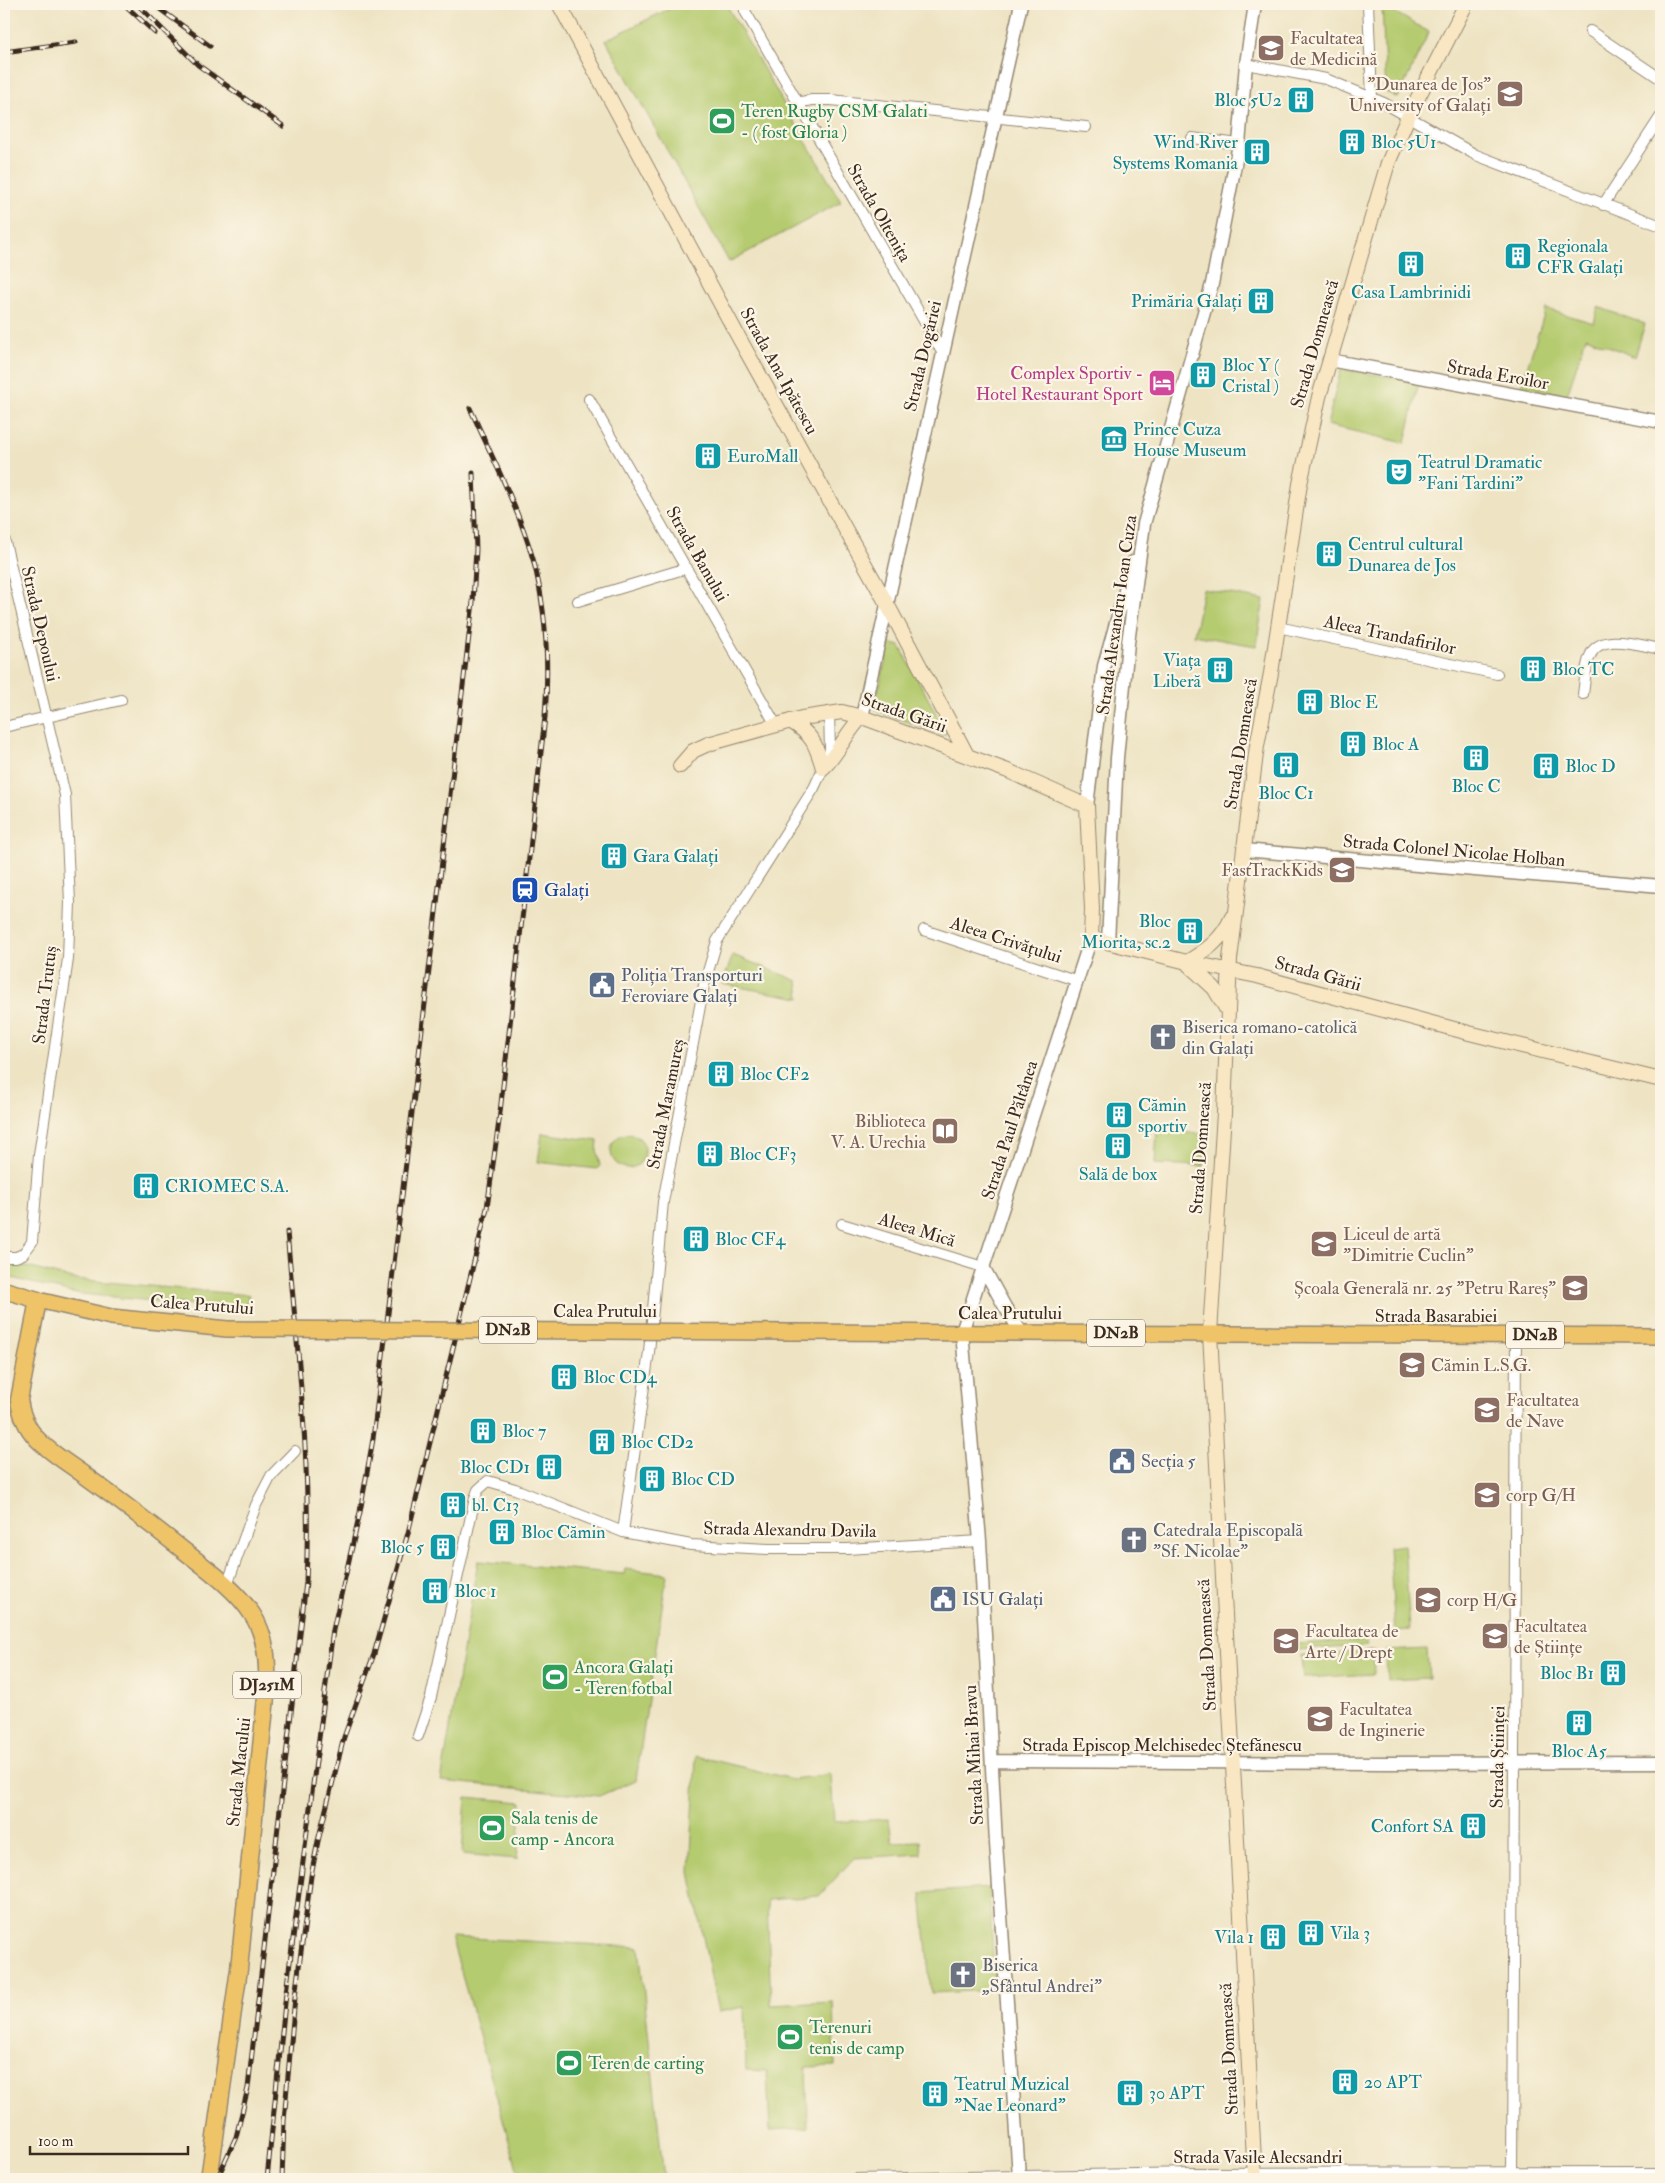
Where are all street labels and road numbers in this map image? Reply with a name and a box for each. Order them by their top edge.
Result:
street label: Strada Oltenița [842,160,917,267]
street label: Strada Domnească [1286,277,1344,411]
street label: Strada Dogăriei [899,298,947,414]
street label: Strada Ana Ipătescu [735,303,823,439]
street label: Strada Eroilor [1445,355,1551,395]
street label: Strada Banului [660,502,734,606]
street label: Strada Alexandru Ioan Cuza [1092,513,1142,716]
street label: Strada Depoului [16,564,65,684]
street label: Aleea Trandafirilor [1321,610,1458,660]
street label: Strada Domnească [1219,676,1263,811]
street label: Strada Gării [858,688,950,738]
street label: Strada Colonel Nicolae Holban [1342,830,1566,872]
street label: Aleea Crivățului [947,911,1065,969]
street label: Strada Trutuș [28,945,62,1045]
street label: Strada Gării [1272,951,1364,997]
street label: Strada Maramureș [642,1037,690,1171]
street label: Strada Paul Păltânea [977,1057,1044,1203]
street label: Strada Domnească [1185,1081,1217,1215]
street label: Aleea Mică [875,1207,959,1253]
street label: Calea Prutului [149,1290,255,1320]
street label: Calea Prutului [553,1300,657,1323]
street label: Calea Prutului [958,1302,1062,1325]
street label: Strada Basarabiei [1375,1305,1498,1328]
road number: DN2B [479,1316,537,1344]
road number: DN2B [1087,1320,1145,1346]
road number: DN2B [1506,1322,1564,1348]
street label: Strada Alexandru Davila [703,1517,877,1543]
street label: Strada Domnească [1192,1578,1222,1712]
road number: DJ251M [233,1672,301,1698]
street label: Strada Mihai Bravu [959,1684,989,1826]
street label: Strada Științei [1486,1705,1510,1809]
street label: Strada Macului [222,1716,256,1828]
street label: Strada Episcop Melchisedec Ștefănescu [1022,1734,1302,1757]
street label: Strada Domnească [1214,1982,1244,2116]
street label: Strada Vasile Alecsandri [1173,2146,1343,2169]

